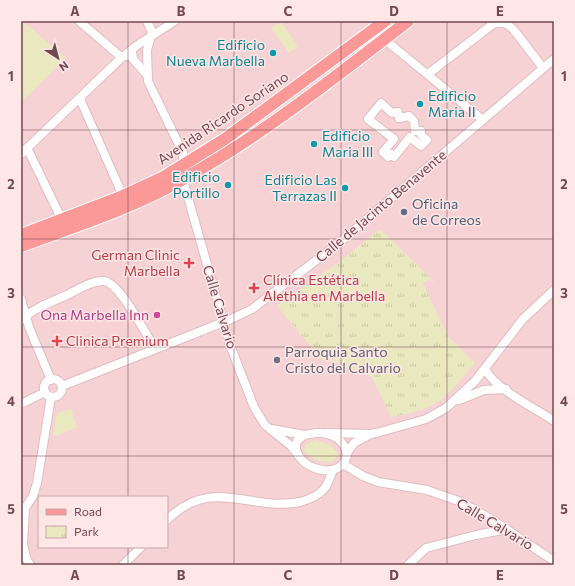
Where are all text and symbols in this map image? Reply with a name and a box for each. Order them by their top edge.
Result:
text: A [70,3,80,19]
text: B [177,3,186,19]
text: C [284,3,293,19]
text: D [389,3,399,19]
text: E [496,3,504,19]
place label: Edificio Nueva Marbella [166,36,265,69]
north arrow [38,38,78,78]
marker: Edificio Nueva Marbella [268,48,278,58]
text: N [57,59,71,74]
street label: Avenida Ricardo Soriano [154,67,291,168]
text: 1 [8,68,14,84]
text: 1 [561,68,567,84]
place label: Edificio Maria II [428,87,476,120]
marker: Edificio Maria II [415,99,425,109]
place label: Edificio Maria III [322,127,374,160]
marker: Edificio Maria III [309,139,319,149]
street label: Calle de Jacinto Benavente [312,146,450,265]
place label: Edificio Portillo [172,168,220,201]
place label: Edificio Las Terrazas II [265,171,337,204]
text: 2 [7,176,15,192]
text: 2 [560,176,568,192]
marker: Edificio Portillo [223,180,233,190]
marker: Edificio Las Terrazas II [340,183,350,193]
place label: Oficina de Correos [412,195,481,228]
marker: Oficina de Correos [399,207,409,217]
place label: German Clinic Marbella [91,246,180,279]
marker: German Clinic Marbella [183,257,195,269]
street label: Calle Calvario [200,263,241,351]
place label: Clínica Estética Alethia en Marbella [263,271,385,304]
marker: Clínica Estética Alethia en Marbella [248,282,260,294]
text: 3 [7,285,15,301]
text: 3 [560,285,568,301]
place label: Ona Marbella Inn [41,306,149,323]
marker: Ona Marbella Inn [152,310,162,320]
place label: Clinica Premium [66,332,169,349]
marker: Clinica Premium [51,335,63,347]
place label: Parroquia Santo Cristo del Calvario [285,343,401,376]
marker: Parroquia Santo Cristo del Calvario [272,355,282,365]
text: 4 [7,393,15,409]
text: 4 [560,393,568,409]
street label: Calle Calvario [454,494,537,553]
legend [38,496,168,548]
text: 5 [7,501,15,517]
text: 5 [560,501,568,517]
text: Road [74,504,102,518]
text: Park [74,524,100,538]
text: A [70,567,80,583]
text: B [177,567,186,583]
text: C [284,567,293,583]
text: D [389,567,399,583]
text: E [496,567,504,583]

